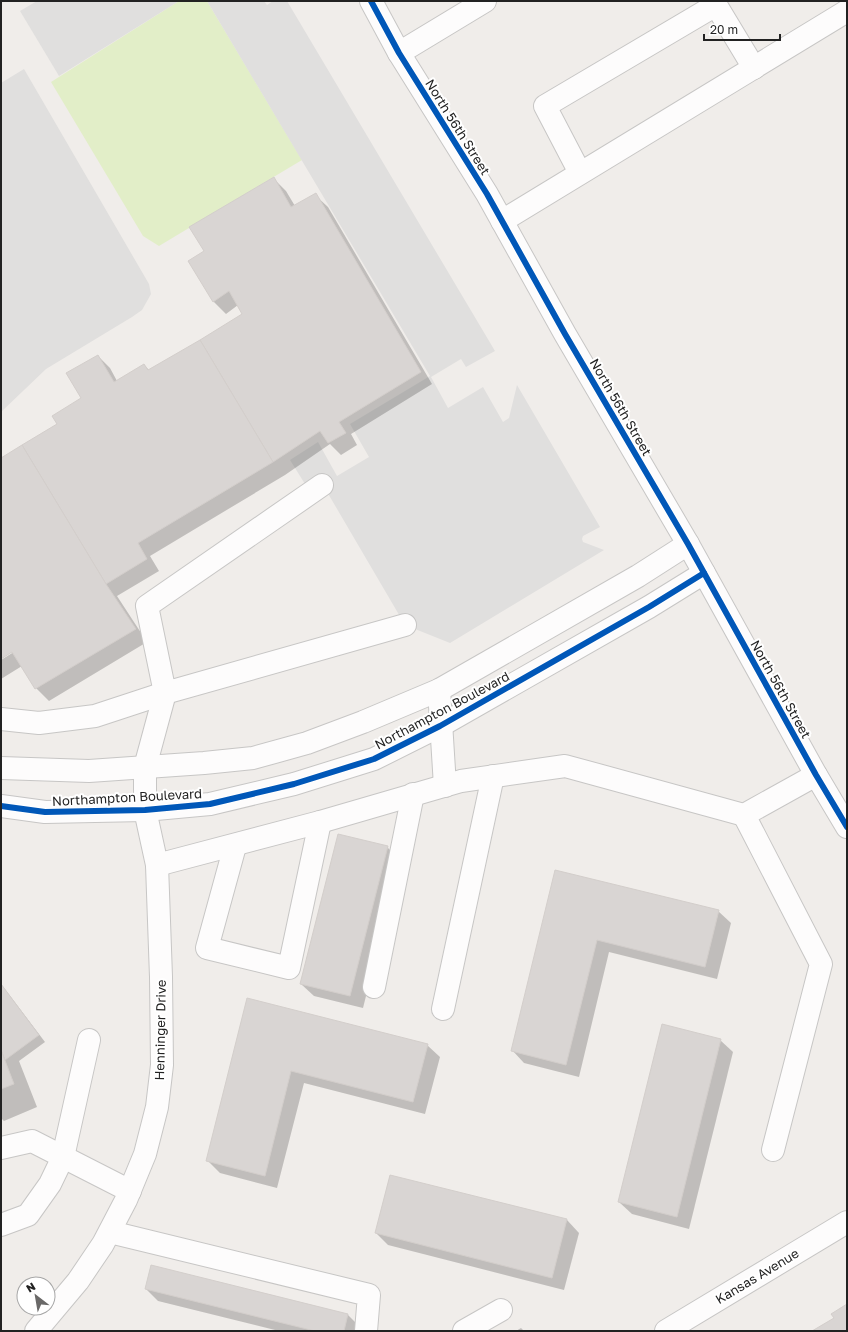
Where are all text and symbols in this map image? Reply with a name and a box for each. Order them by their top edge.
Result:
scale bar [704,16,780,42]
text: 20 m [710,22,738,37]
street label: North 56th Street [422,76,494,178]
street label: North 56th Street [587,355,655,459]
street label: North 56th Street [747,637,815,741]
street label: Northampton Boulevard [372,668,512,752]
street label: Northampton Boulevard [52,785,202,809]
street label: Henninger Drive [151,979,169,1081]
street label: Kansas Avenue [712,1245,802,1307]
north arrow [16,1276,56,1316]
text: N [24,1279,38,1295]

